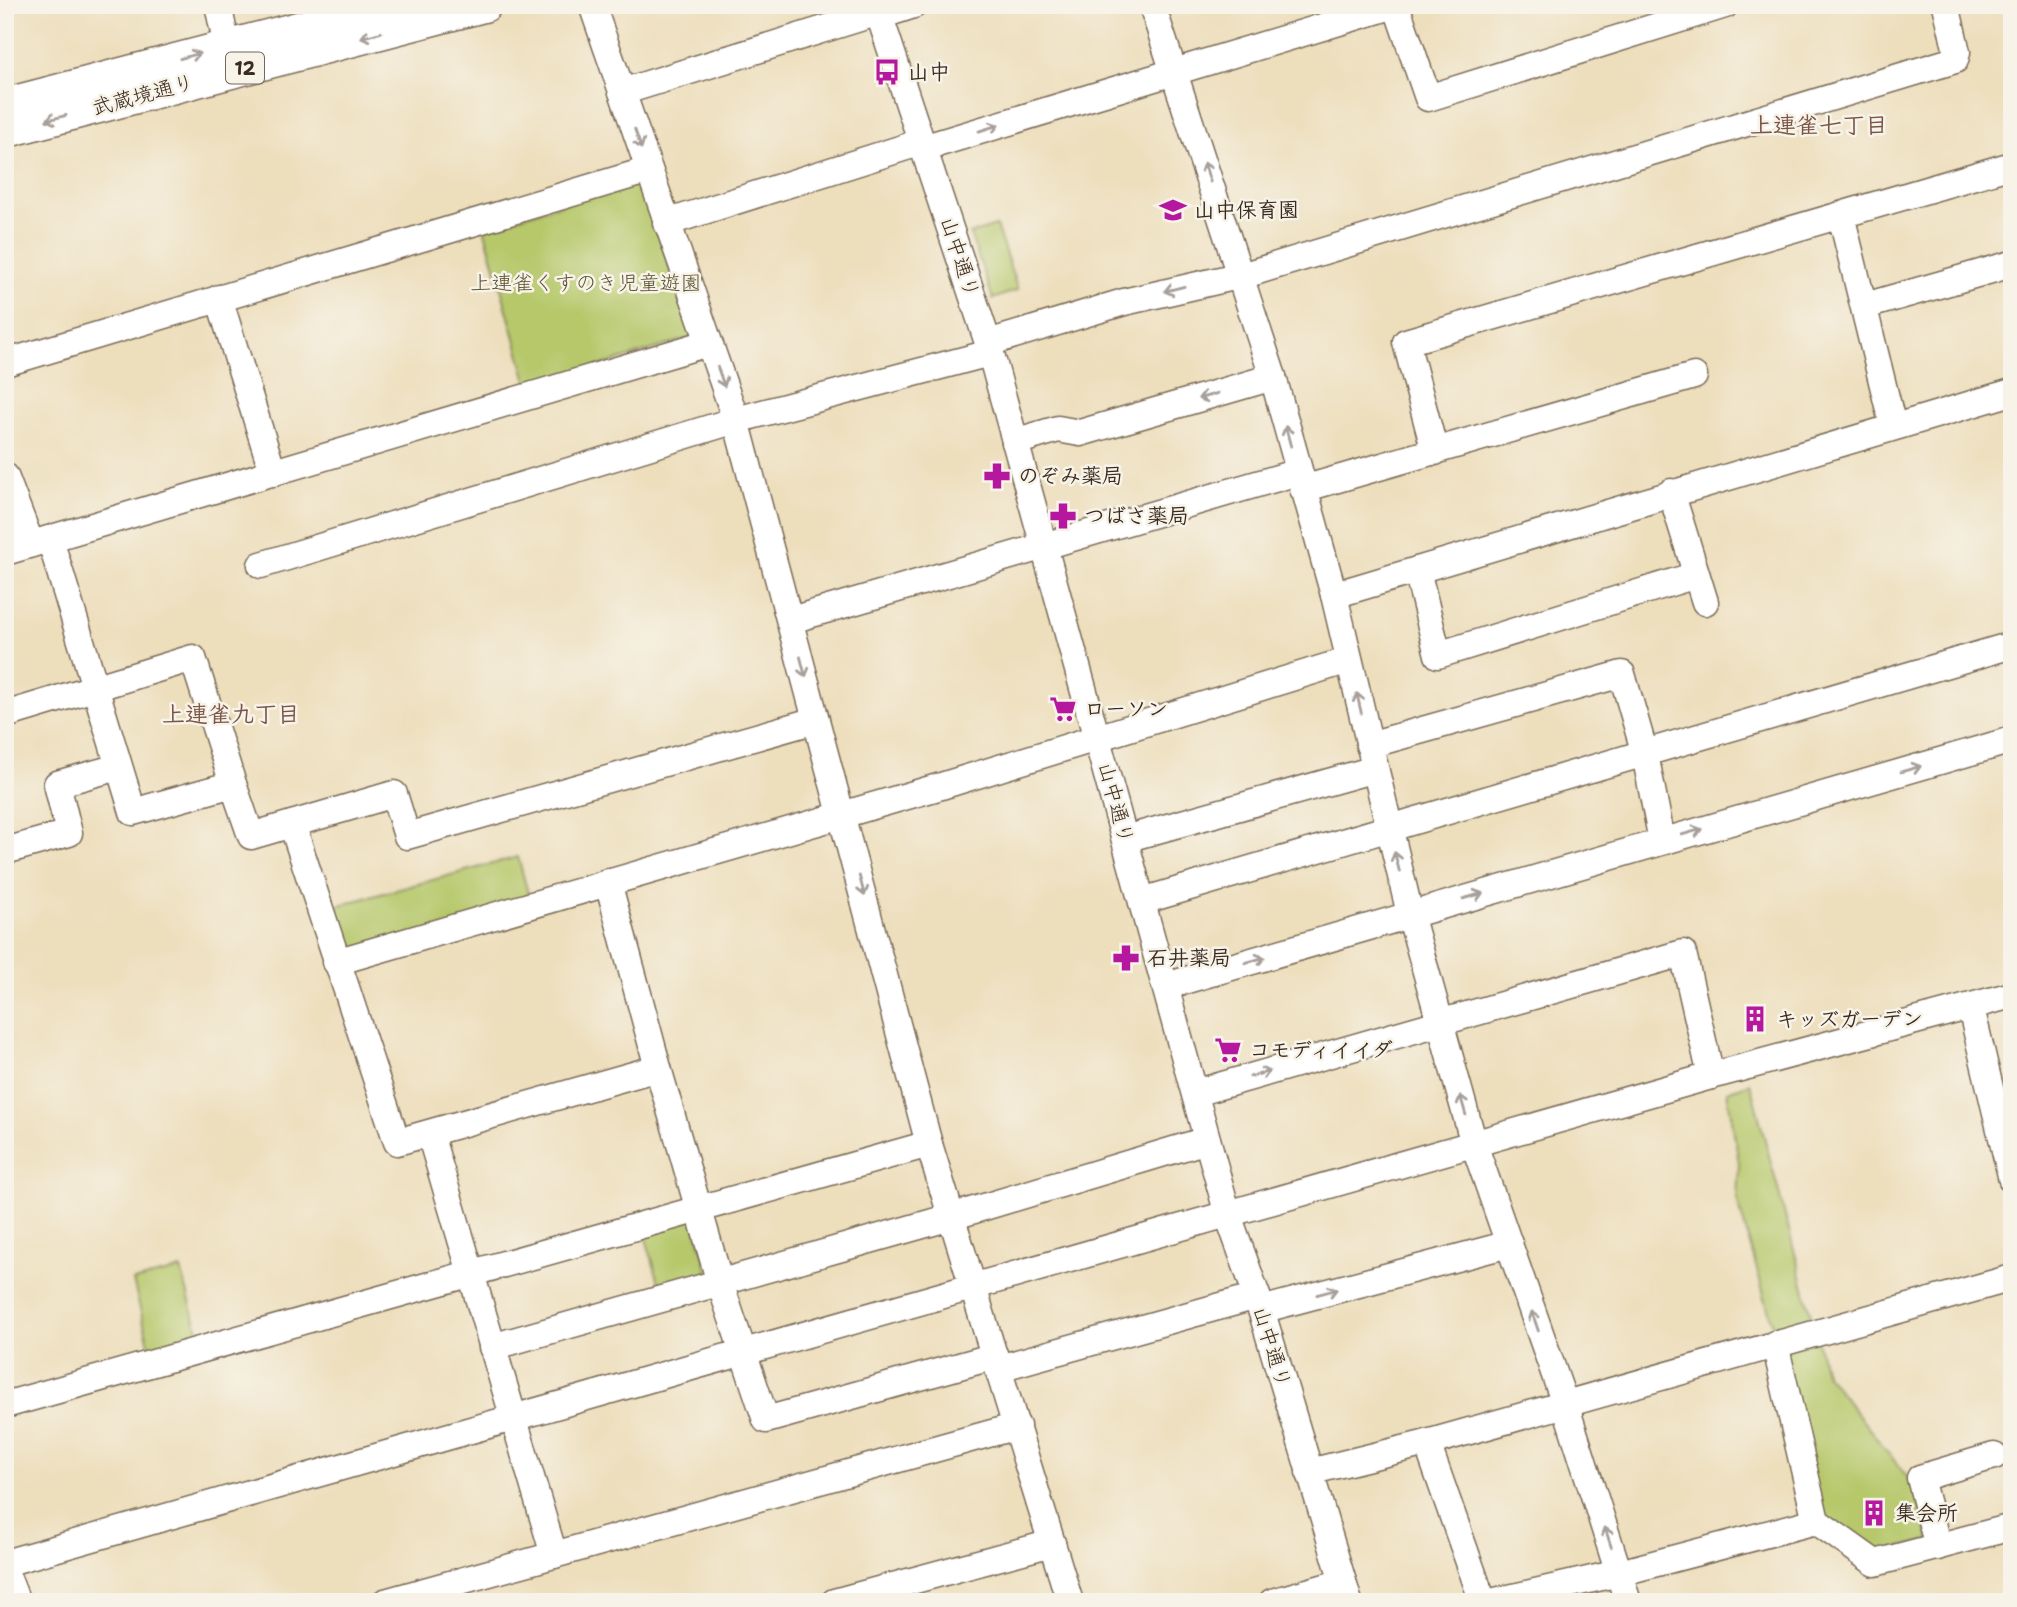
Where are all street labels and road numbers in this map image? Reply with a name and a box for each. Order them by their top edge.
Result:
road number: 12 [226,52,264,83]
street label: 武蔵境通り [89,68,197,122]
street label: 山中通り [934,213,986,301]
street label: 山中通り [1092,759,1140,847]
street label: 山中通り [1246,1303,1298,1391]

